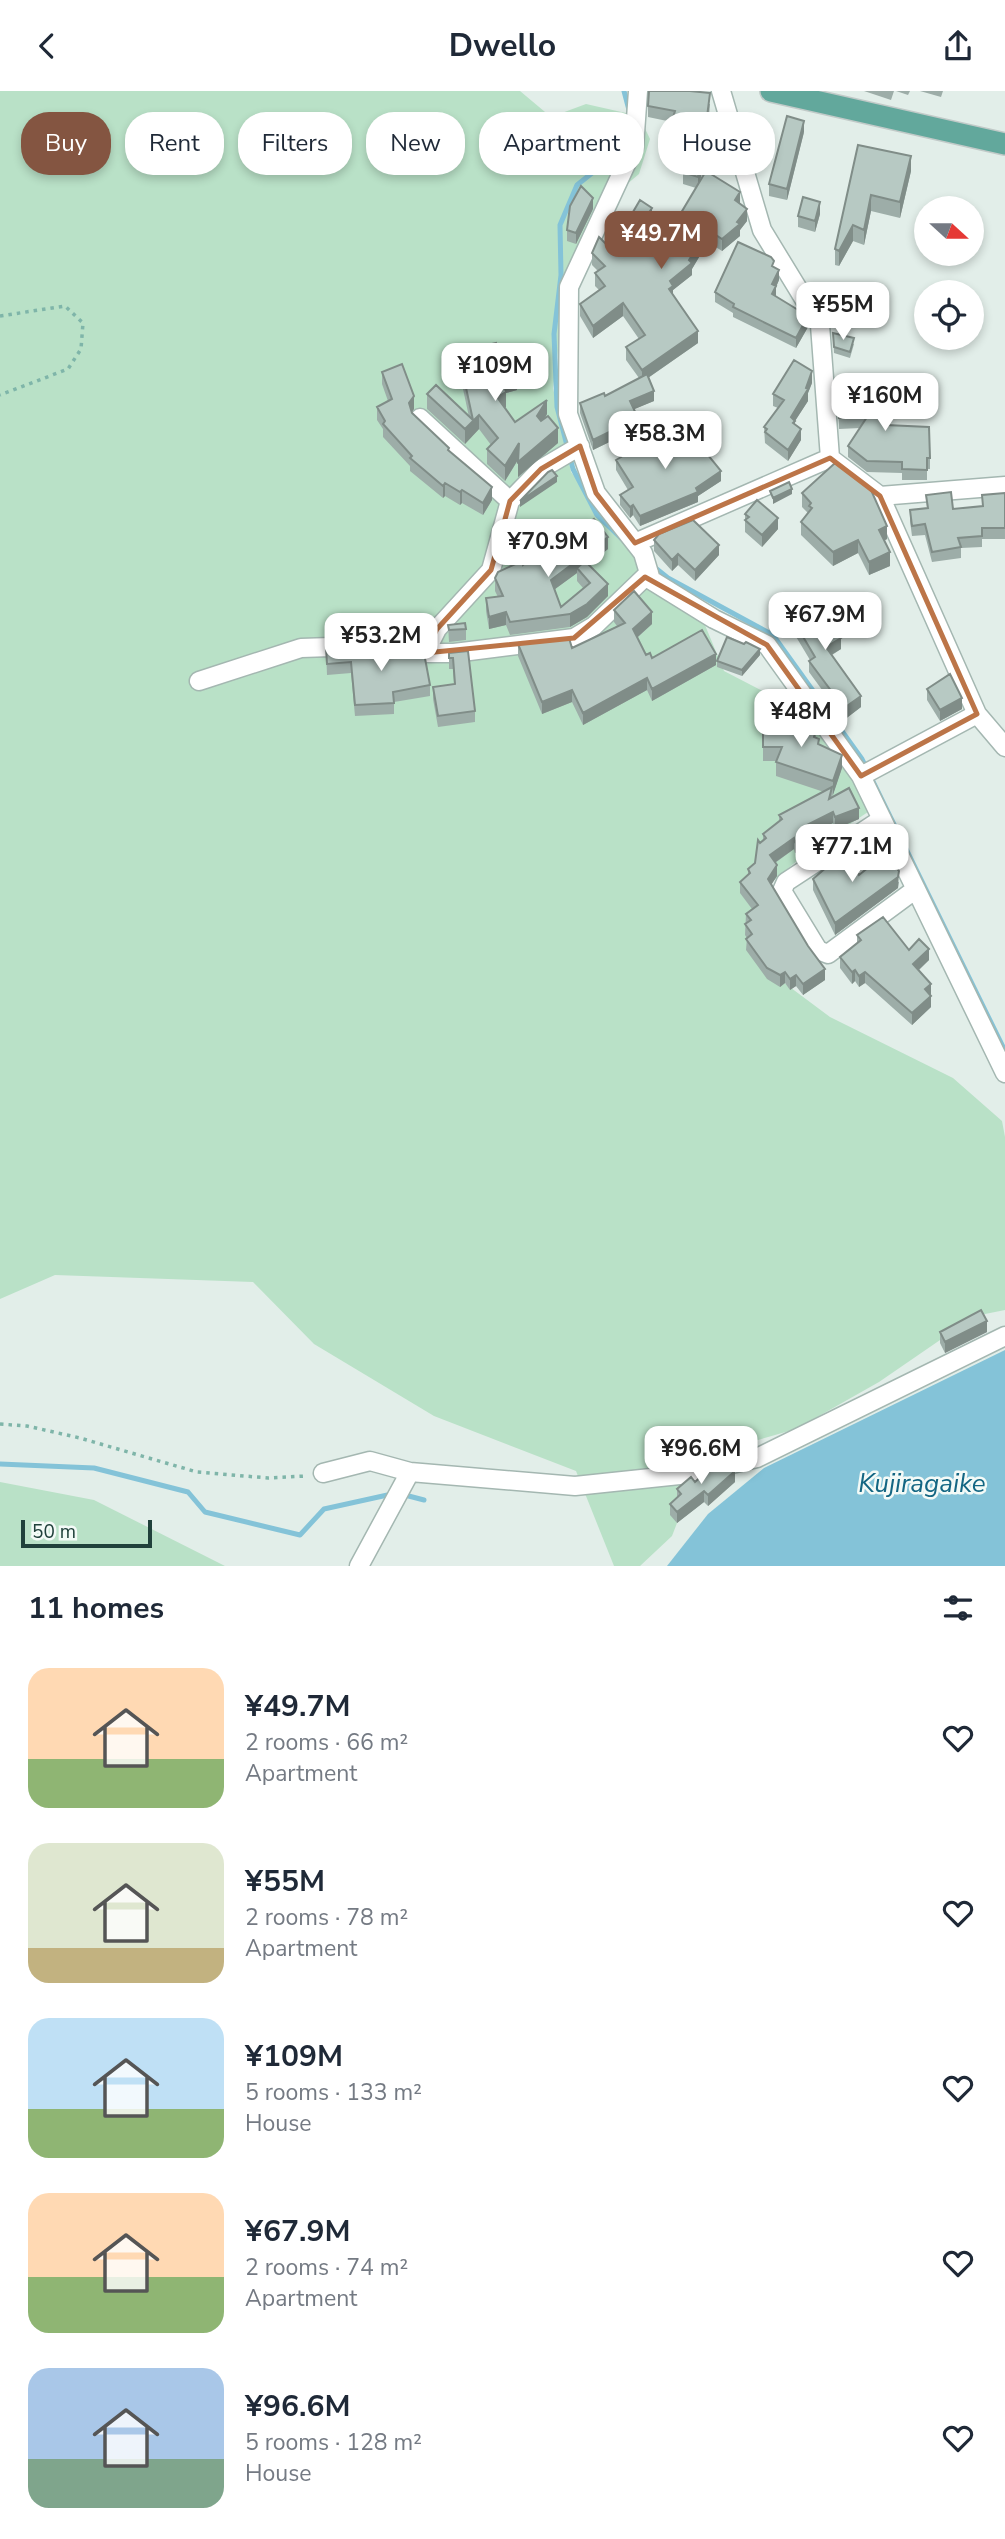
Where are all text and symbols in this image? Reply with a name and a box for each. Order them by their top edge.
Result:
text: Dwello [449,24,556,67]
icon: back [28,27,66,65]
icon: share [939,27,977,65]
chip: Buy [21,112,111,175]
chip: Rent [125,112,224,175]
chip: Filters [238,112,352,175]
chip: New [366,112,465,175]
chip: Apartment [479,112,644,175]
chip: House [658,112,775,175]
north arrow [914,196,984,266]
map controls [914,196,984,350]
pin: ¥49.7M [604,211,718,271]
text: ¥49.7M [621,218,701,249]
button: locate [914,280,984,350]
pin: ¥55M [802,282,884,342]
text: ¥55M [812,289,874,320]
pin: ¥109M [446,343,544,403]
text: ¥109M [457,350,533,381]
pin: ¥160M [836,373,934,433]
text: ¥160M [847,380,923,411]
pin: ¥58.3M [608,411,722,471]
text: ¥58.3M [625,418,705,449]
pin: ¥70.9M [491,519,605,579]
text: ¥70.9M [508,526,588,557]
pin: ¥67.9M [768,593,882,652]
text: ¥67.9M [785,599,865,630]
pin: ¥53.2M [324,613,438,673]
text: ¥53.2M [341,620,421,651]
pin: ¥48M [760,689,842,749]
text: ¥48M [770,696,832,727]
pin: ¥77.1M [795,825,909,884]
text: ¥77.1M [812,831,892,862]
pin: ¥96.6M [644,1427,758,1486]
text: ¥96.6M [661,1433,741,1464]
water label: Kujiragaike [858,1466,986,1501]
scale bar [21,1517,152,1549]
text: 50 m [32,1519,76,1545]
text: 11 homes [28,1588,164,1629]
icon: filters [939,1589,977,1627]
text: ¥49.7M [245,1686,350,1727]
icon: home [84,1696,168,1780]
icon: heart [939,1719,977,1757]
text: 2 rooms · 66 m² [245,1727,408,1758]
text: Apartment [245,1758,357,1789]
text: ¥55M [245,1861,325,1902]
icon: home [84,1871,168,1955]
icon: heart [939,1894,977,1932]
text: 2 rooms · 78 m² [245,1902,408,1933]
text: Apartment [245,1933,357,1964]
text: ¥109M [245,2036,343,2077]
icon: home [84,2046,168,2130]
icon: heart [939,2069,977,2107]
text: 5 rooms · 133 m² [245,2077,422,2108]
text: House [245,2108,312,2139]
text: ¥67.9M [245,2211,350,2252]
icon: home [84,2221,168,2305]
icon: heart [939,2244,977,2282]
text: 2 rooms · 74 m² [245,2252,408,2283]
text: Apartment [245,2283,357,2314]
text: ¥96.6M [245,2386,350,2427]
icon: home [84,2396,168,2480]
icon: heart [939,2419,977,2457]
text: 5 rooms · 128 m² [245,2427,422,2458]
text: House [245,2458,312,2489]

